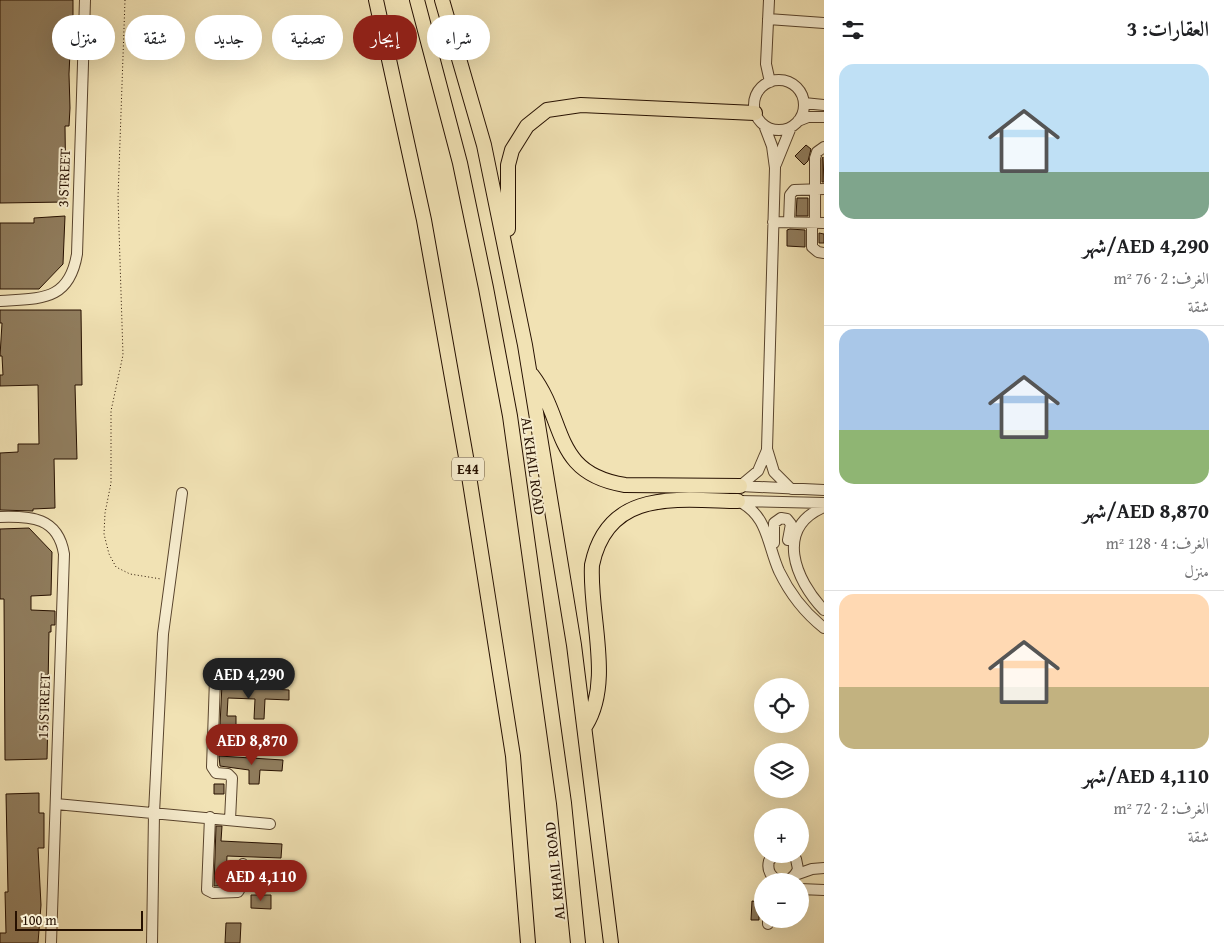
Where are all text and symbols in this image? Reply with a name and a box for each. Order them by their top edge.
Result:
text: العقارات: 3 [1127,13,1209,44]
chip: منزل [52,15,115,60]
chip: شقة [125,15,185,60]
chip: جديد [195,15,262,60]
chip: تصفية [272,15,343,60]
chip: إيجار [353,15,417,60]
chip: شراء [427,15,490,60]
icon: filters [839,16,867,44]
icon: home [979,96,1069,186]
street label: 3 STREET [52,148,75,208]
text: AED 4,290/شهر [1082,230,1209,261]
text: الغرف: 2 · 76 m² [1113,266,1209,290]
text: شقة [1188,294,1209,318]
icon: home [979,362,1069,452]
street label: AL KHAIL ROAD [516,416,551,516]
road number: E44 [452,458,484,480]
text: AED 8,870/شهر [1082,495,1209,526]
text: الغرف: 4 · 128 m² [1106,531,1209,555]
text: منزل [1184,559,1209,583]
icon: home [979,627,1069,717]
pin: AED 4,290 [192,658,306,700]
text: AED 4,290 [214,662,284,686]
street label: 15 STREET [32,672,55,739]
map controls [754,678,809,928]
button: locate [754,678,809,733]
pin: AED 8,870 [195,724,309,766]
text: AED 8,870 [217,728,287,752]
button: layers [754,743,809,798]
text: AED 4,110/شهر [1082,760,1209,791]
text: الغرف: 2 · 72 m² [1113,796,1209,820]
button: + [754,808,809,863]
street label: AL KHAIL ROAD [539,821,570,921]
text: شقة [1188,824,1209,848]
pin: AED 4,110 [204,860,318,902]
text: AED 4,110 [226,864,296,888]
button: − [754,873,809,928]
scale bar [15,908,142,931]
text: 100 m [22,910,57,930]

